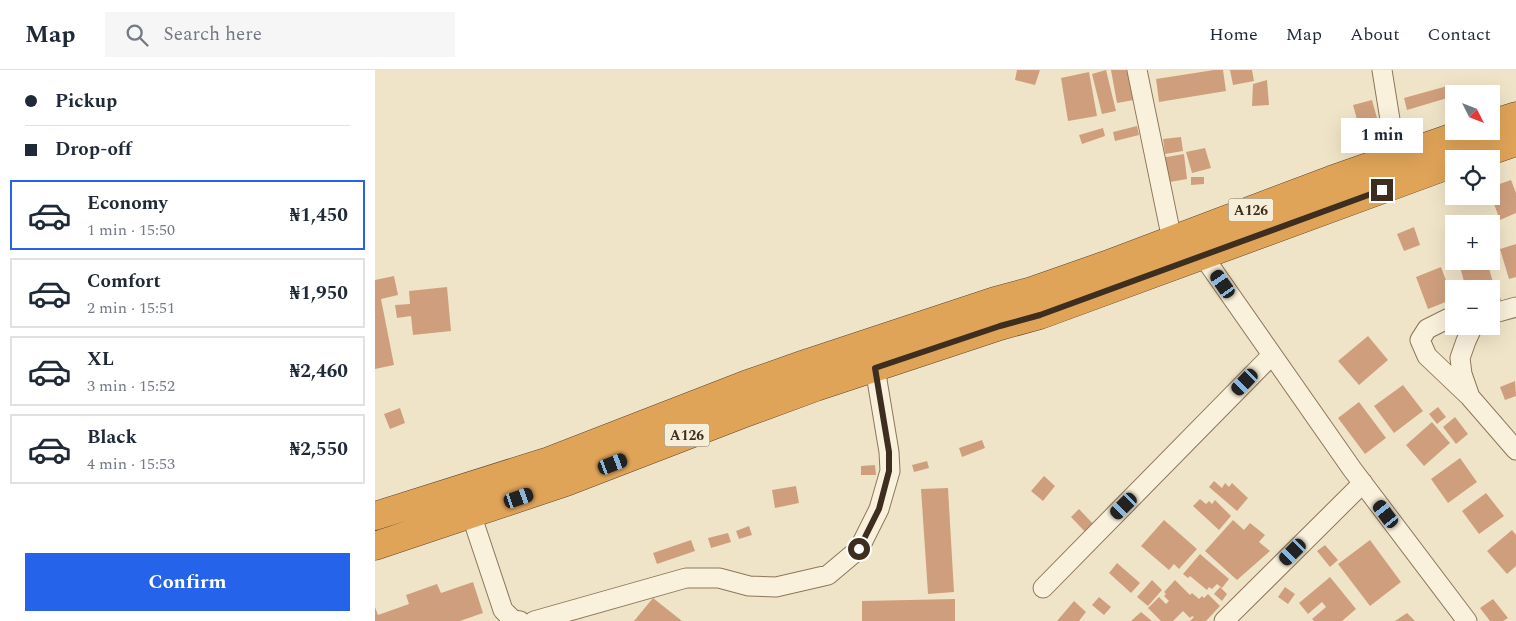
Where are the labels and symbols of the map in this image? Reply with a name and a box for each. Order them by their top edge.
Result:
north arrow [1445,85,1500,140]
callout: 1 min [1341,118,1423,152]
route end [1371,179,1393,201]
road number: A126 [1229,198,1273,222]
car [1208,267,1237,301]
car [1229,366,1260,398]
road number: A126 [665,424,709,446]
car [596,452,629,476]
car [502,486,535,510]
car [1108,490,1139,522]
car [1370,498,1401,530]
car [1277,536,1308,568]
route start [848,538,870,560]

